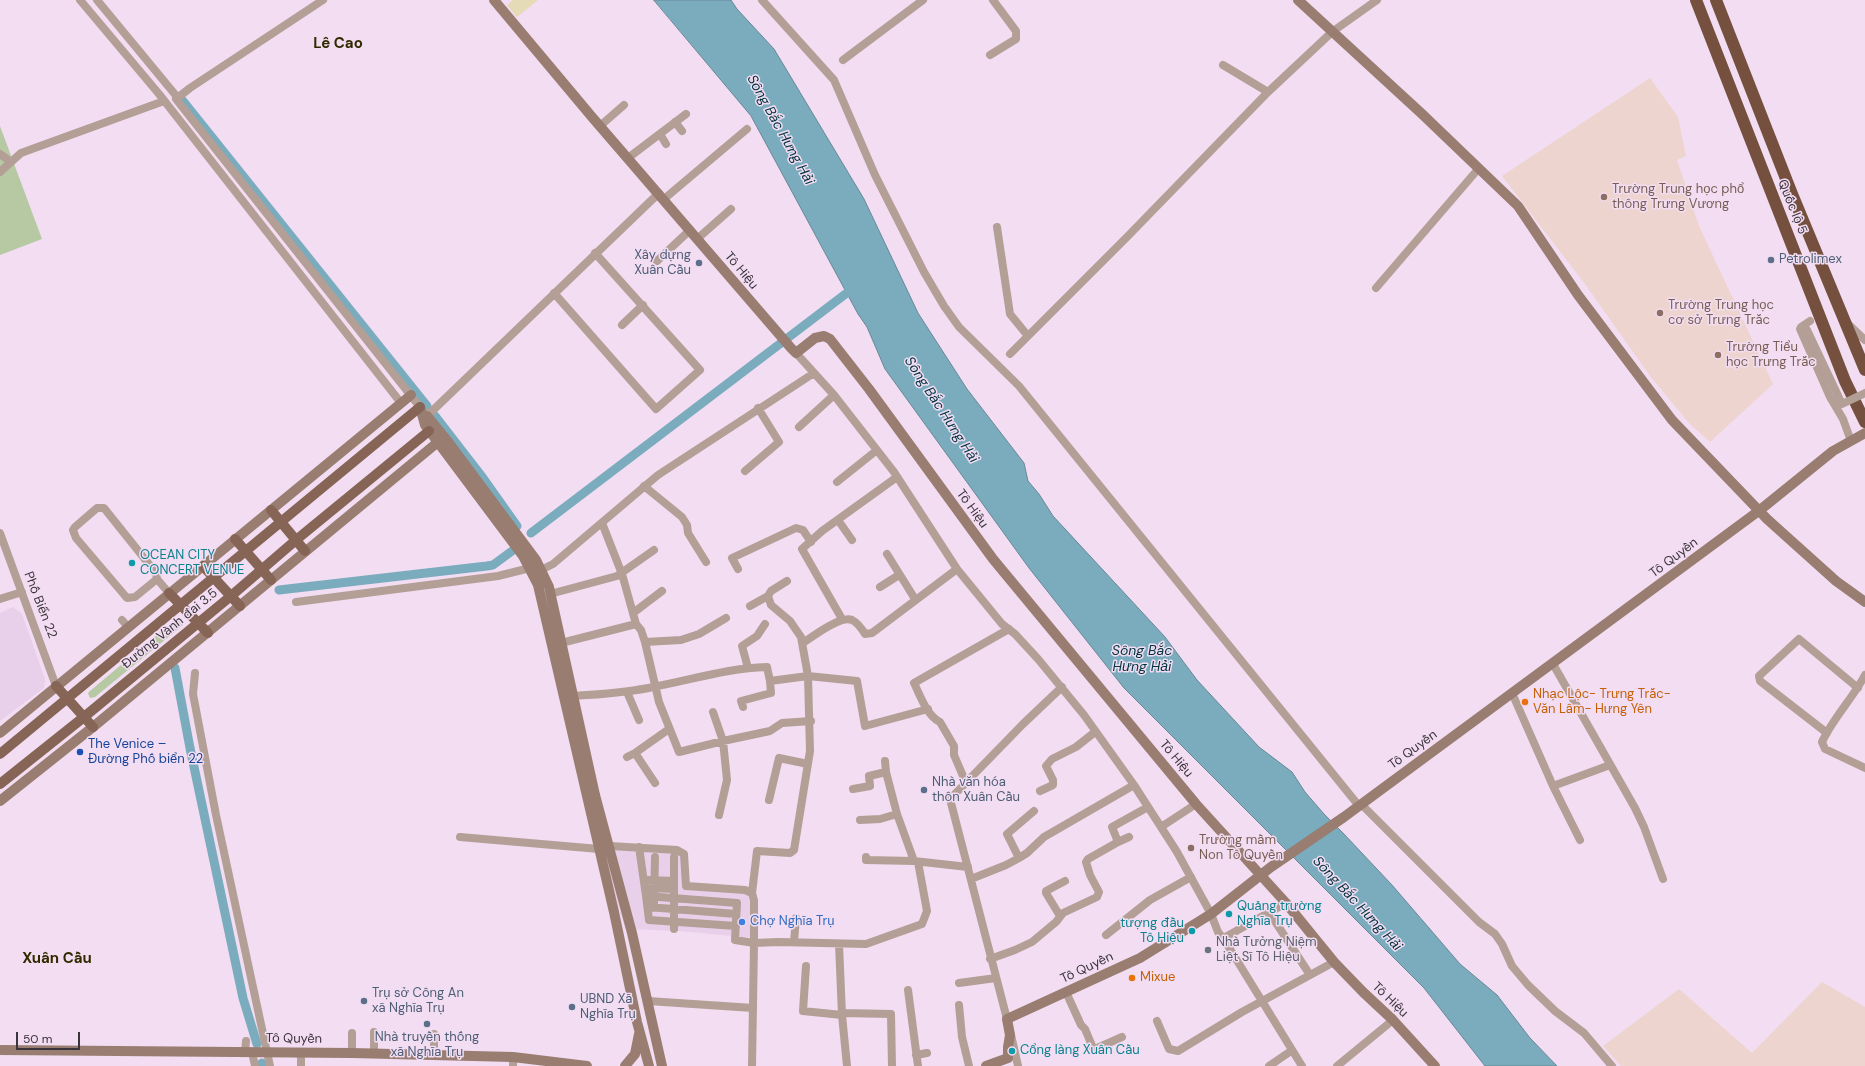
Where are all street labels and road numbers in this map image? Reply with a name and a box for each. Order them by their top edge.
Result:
street label: Quốc lộ 5 [1774,177,1810,237]
street label: Tô Hiệu [721,249,761,293]
street label: Tô Hiệu [953,487,991,531]
street label: Tô Quyền [1647,535,1701,581]
street label: Phố Biển 22 [20,569,60,641]
street label: Đường Vành đai 3.5 [119,586,221,672]
street label: Tô Quyền [1386,727,1440,773]
street label: Tô Hiệu [1156,737,1196,781]
street label: Tô Quyền [1058,949,1116,987]
street label: Tô Hiệu [1369,979,1411,1021]
street label: Tô Quyền [266,1031,322,1047]

